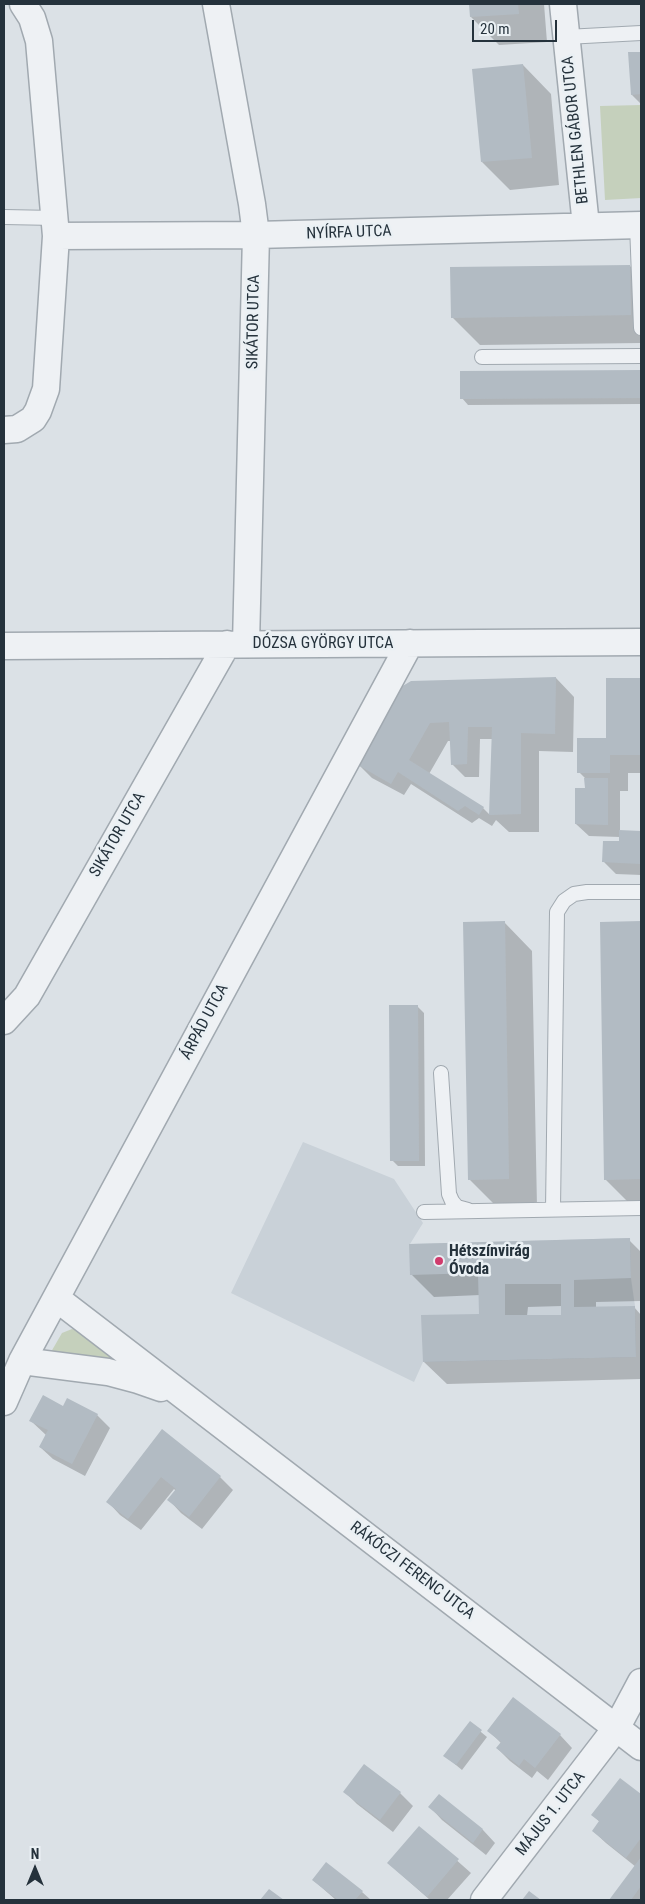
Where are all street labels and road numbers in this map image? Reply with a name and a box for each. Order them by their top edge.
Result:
street label: BETHLEN GÁBOR UTCA [559,55,593,205]
street label: NYÍRFA UTCA [306,222,392,244]
street label: SIKÁTOR UTCA [244,275,264,369]
street label: DÓZSA GYÖRGY UTCA [253,634,393,654]
street label: SIKÁTOR UTCA [86,789,150,881]
street label: ÁRPÁD UTCA [177,981,233,1063]
street label: RÁKÓCZI FERENC UTCA [346,1518,478,1624]
street label: MÁJUS 1. UTCA [512,1768,590,1860]

